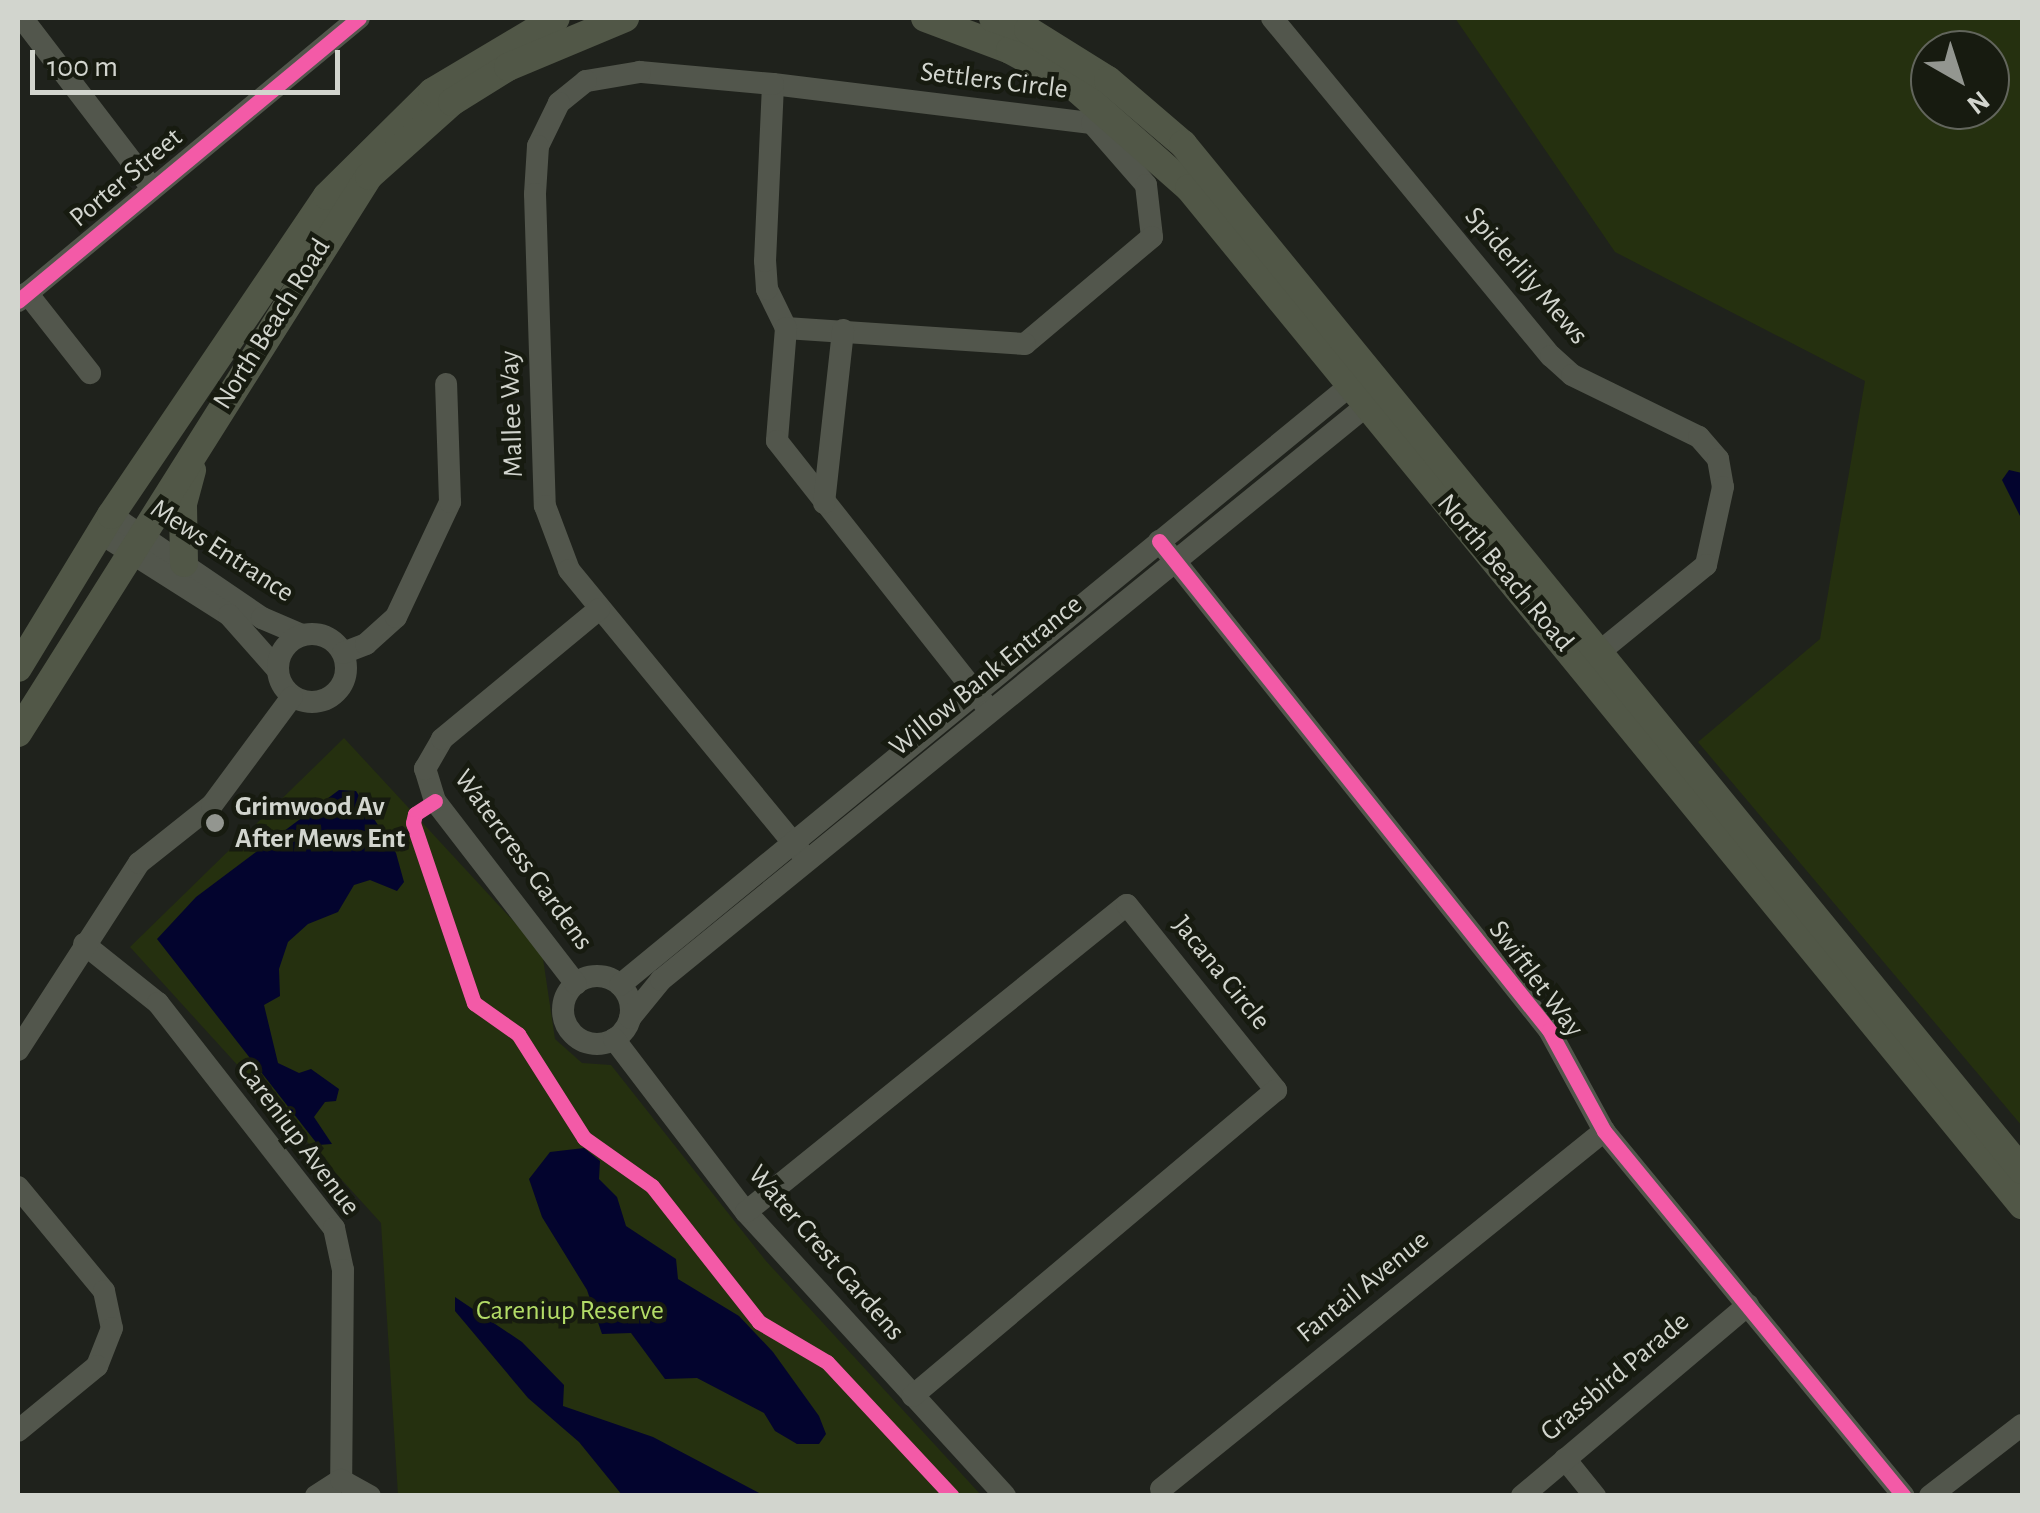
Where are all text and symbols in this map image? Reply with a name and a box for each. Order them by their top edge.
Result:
scale bar [35,30,345,92]
north arrow [1910,30,2010,130]
text: 100 m [47,52,118,82]
street label: Settlers Circle [918,55,1070,107]
text: N [1961,85,1994,119]
street label: Porter Street [63,121,189,235]
street label: Spiderlily Mews [1457,200,1595,352]
street label: North Beach Road [206,232,338,416]
street label: Mallee Way [493,350,531,478]
street label: North Beach Road [1429,487,1581,659]
street label: Mews Entrance [144,492,300,610]
street label: Willow Bank Entrance [883,588,1089,764]
street label: Watercress Gardens [446,763,600,957]
place label: Grimwood Av After Mews Ent [235,790,405,856]
marker: Grimwood Av After Mews Ent [204,812,226,834]
street label: Jacana Circle [1165,909,1277,1037]
street label: Swiftlet Way [1481,914,1591,1044]
street label: Careniup Avenue [229,1054,367,1222]
street label: Water Crest Gardens [741,1158,911,1348]
street label: Fantail Avenue [1290,1224,1436,1350]
park label: Careniup Reserve [476,1294,664,1328]
street label: Grassbird Parade [1534,1305,1696,1449]

